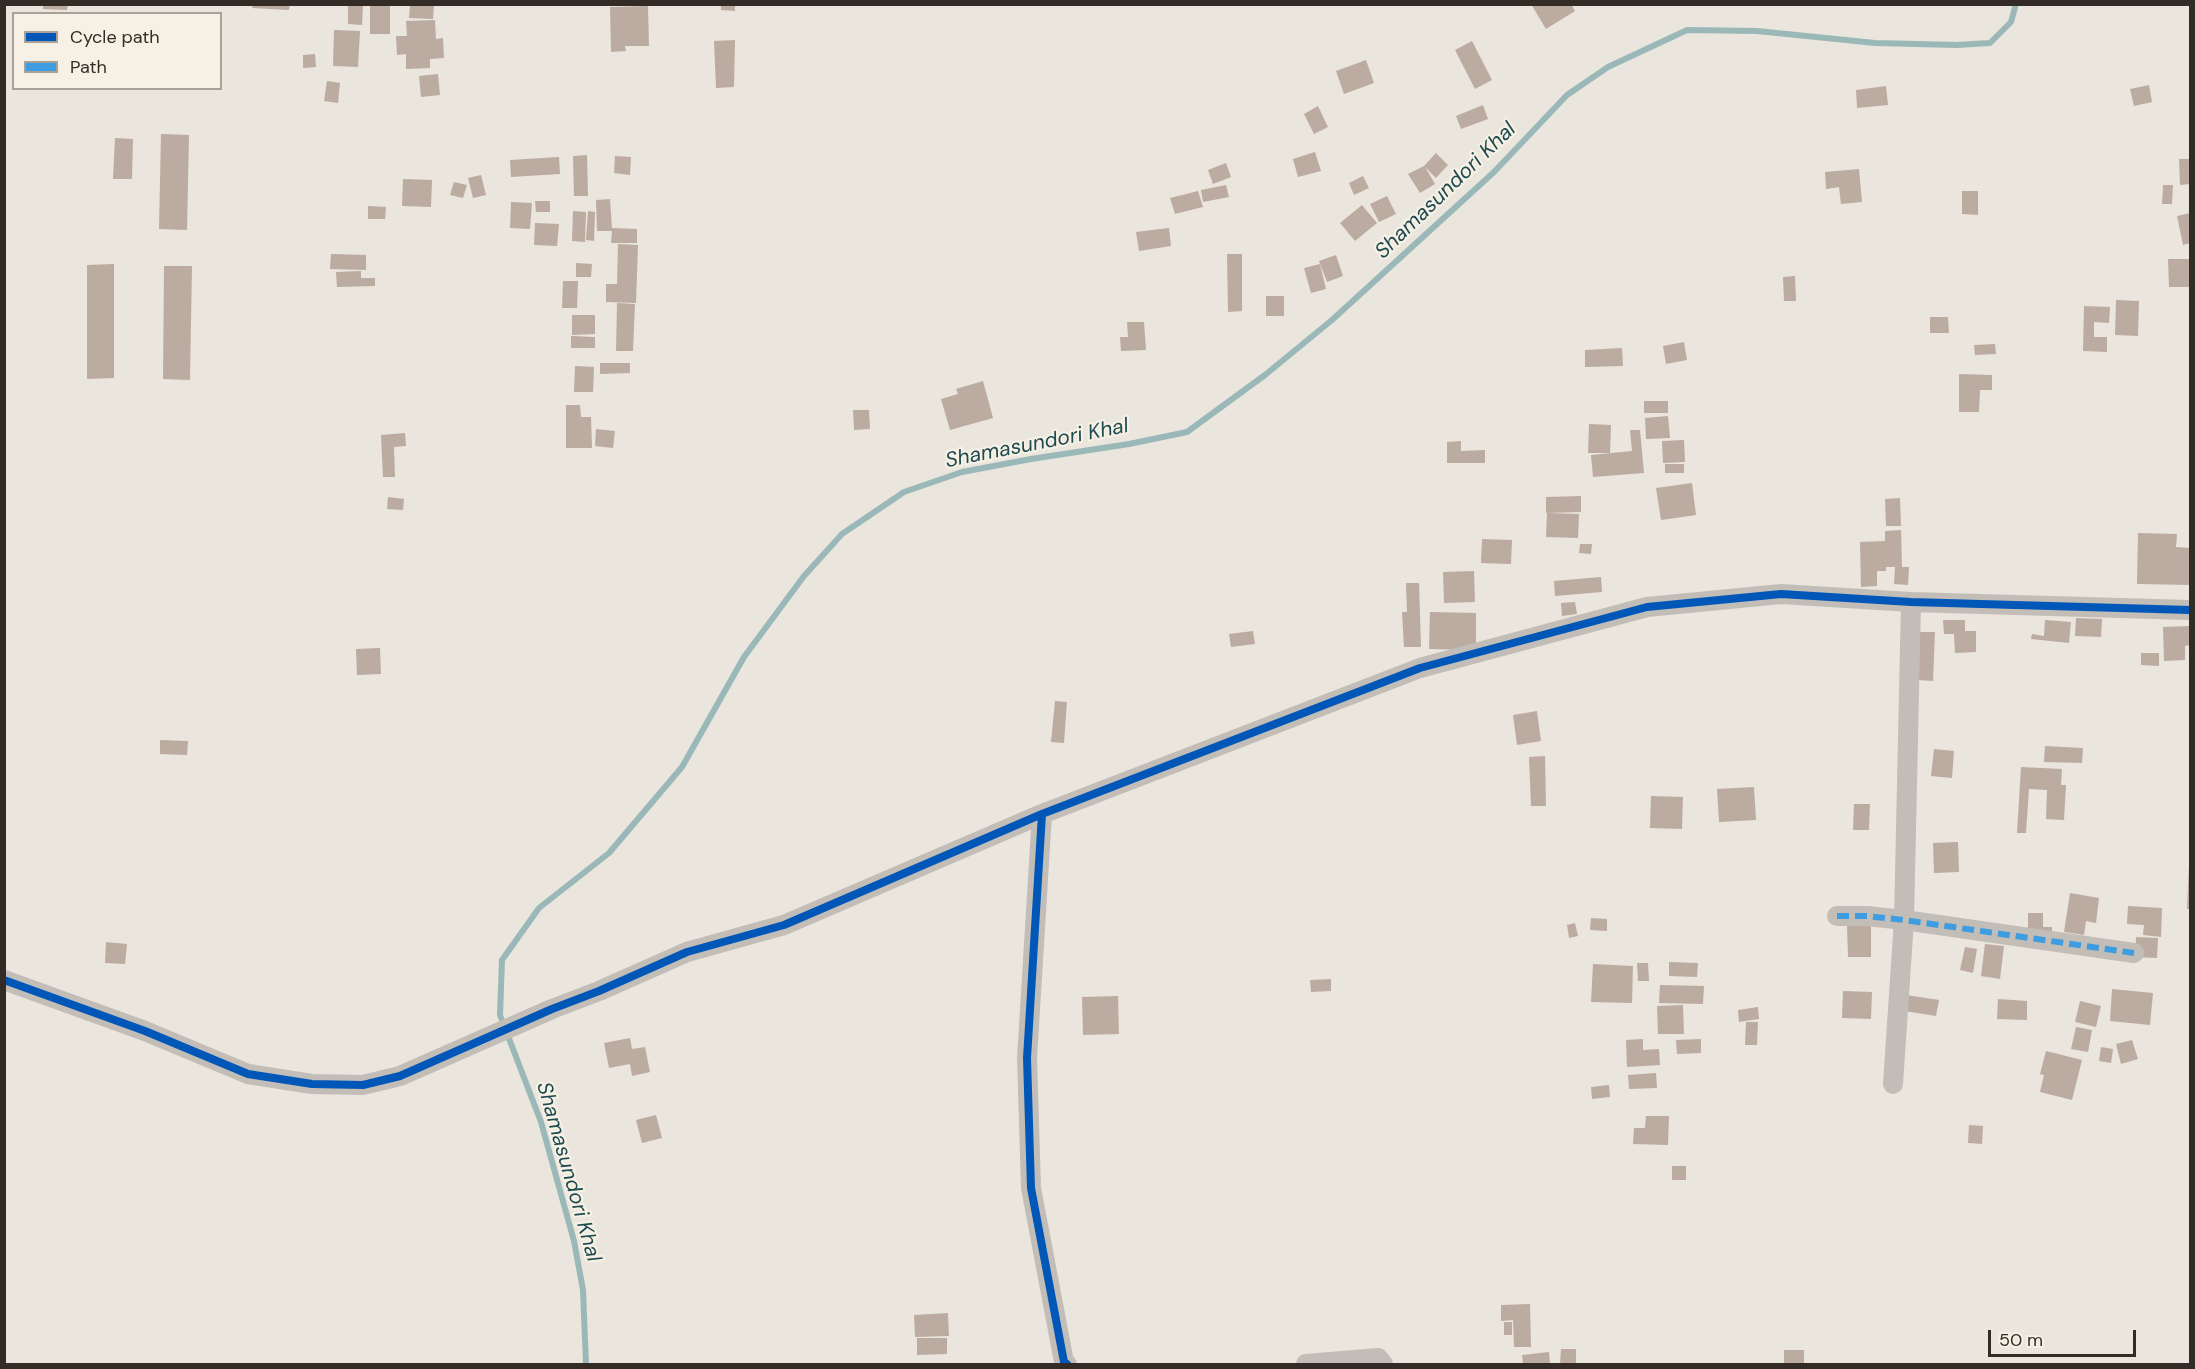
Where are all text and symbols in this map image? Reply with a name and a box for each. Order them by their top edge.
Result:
legend [12,12,222,90]
text: Cycle path [70,25,160,49]
text: Path [70,55,107,79]
water label: Shamasundori Khal [1370,117,1522,265]
water label: Shamasundori Khal [943,414,1131,474]
water label: Shamasundori Khal [530,1079,606,1265]
scale bar [1991,1318,2140,1356]
text: 50 m [1999,1328,2043,1352]

